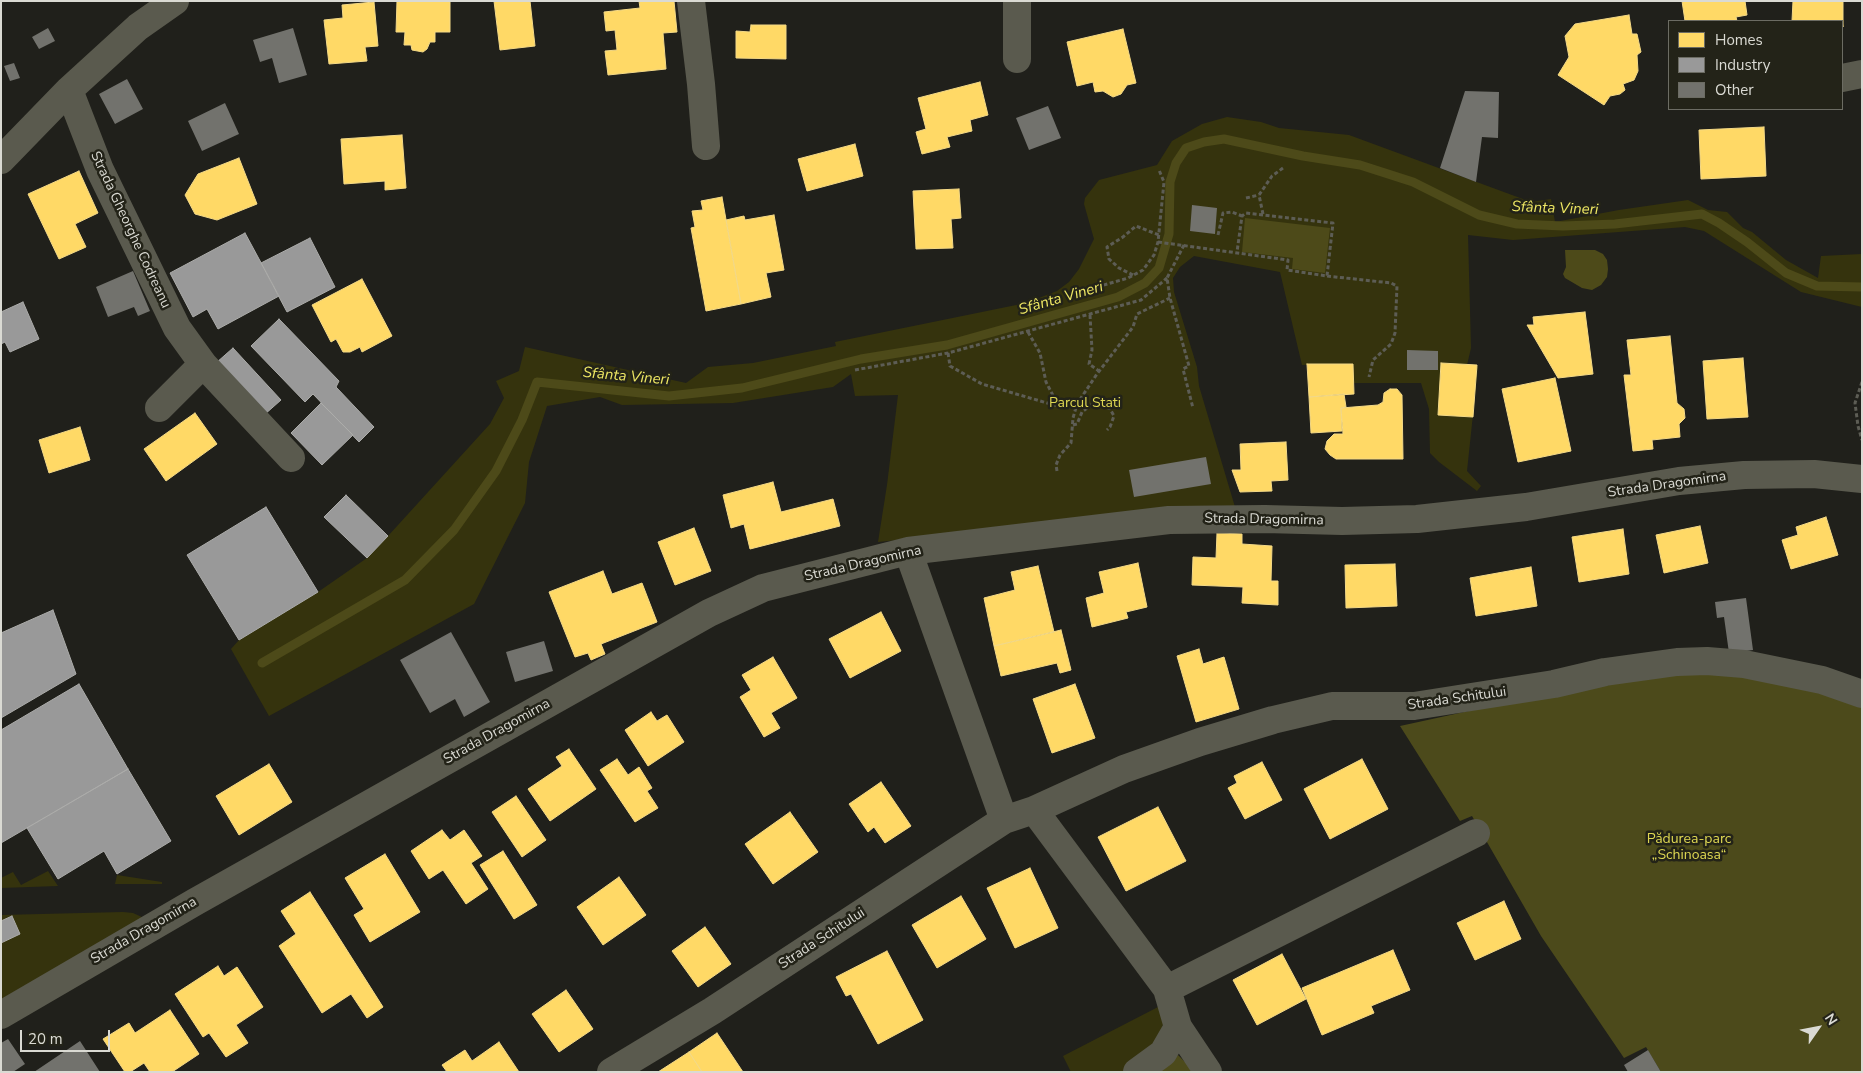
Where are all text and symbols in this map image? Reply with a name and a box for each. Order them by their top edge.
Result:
legend [1668,20,1843,110]
text: Homes [1715,30,1763,50]
text: Industry [1715,55,1770,75]
text: Other [1715,80,1754,100]
street label: Strada Gheorghe Codreanu [86,149,174,311]
water label: Sfânta Vineri [1511,198,1599,220]
water label: Sfânta Vineri [1017,278,1105,320]
water label: Sfânta Vineri [582,364,670,390]
park label: Parcul Stati [1049,396,1121,412]
street label: Strada Dragomirna [1607,468,1727,502]
street label: Strada Dragomirna [1204,511,1324,529]
street label: Strada Dragomirna [803,542,923,586]
street label: Strada Schitului [1407,684,1507,714]
street label: Strada Dragomirna [441,696,553,768]
park label: Pădurea-parc „Schinoasa“ [1647,832,1731,864]
street label: Strada Dragomirna [88,894,200,968]
street label: Strada Schitului [776,905,868,973]
north arrow [1793,1003,1843,1053]
text: N [1820,1010,1842,1029]
scale bar [22,1020,112,1052]
text: 20 m [28,1029,63,1049]

